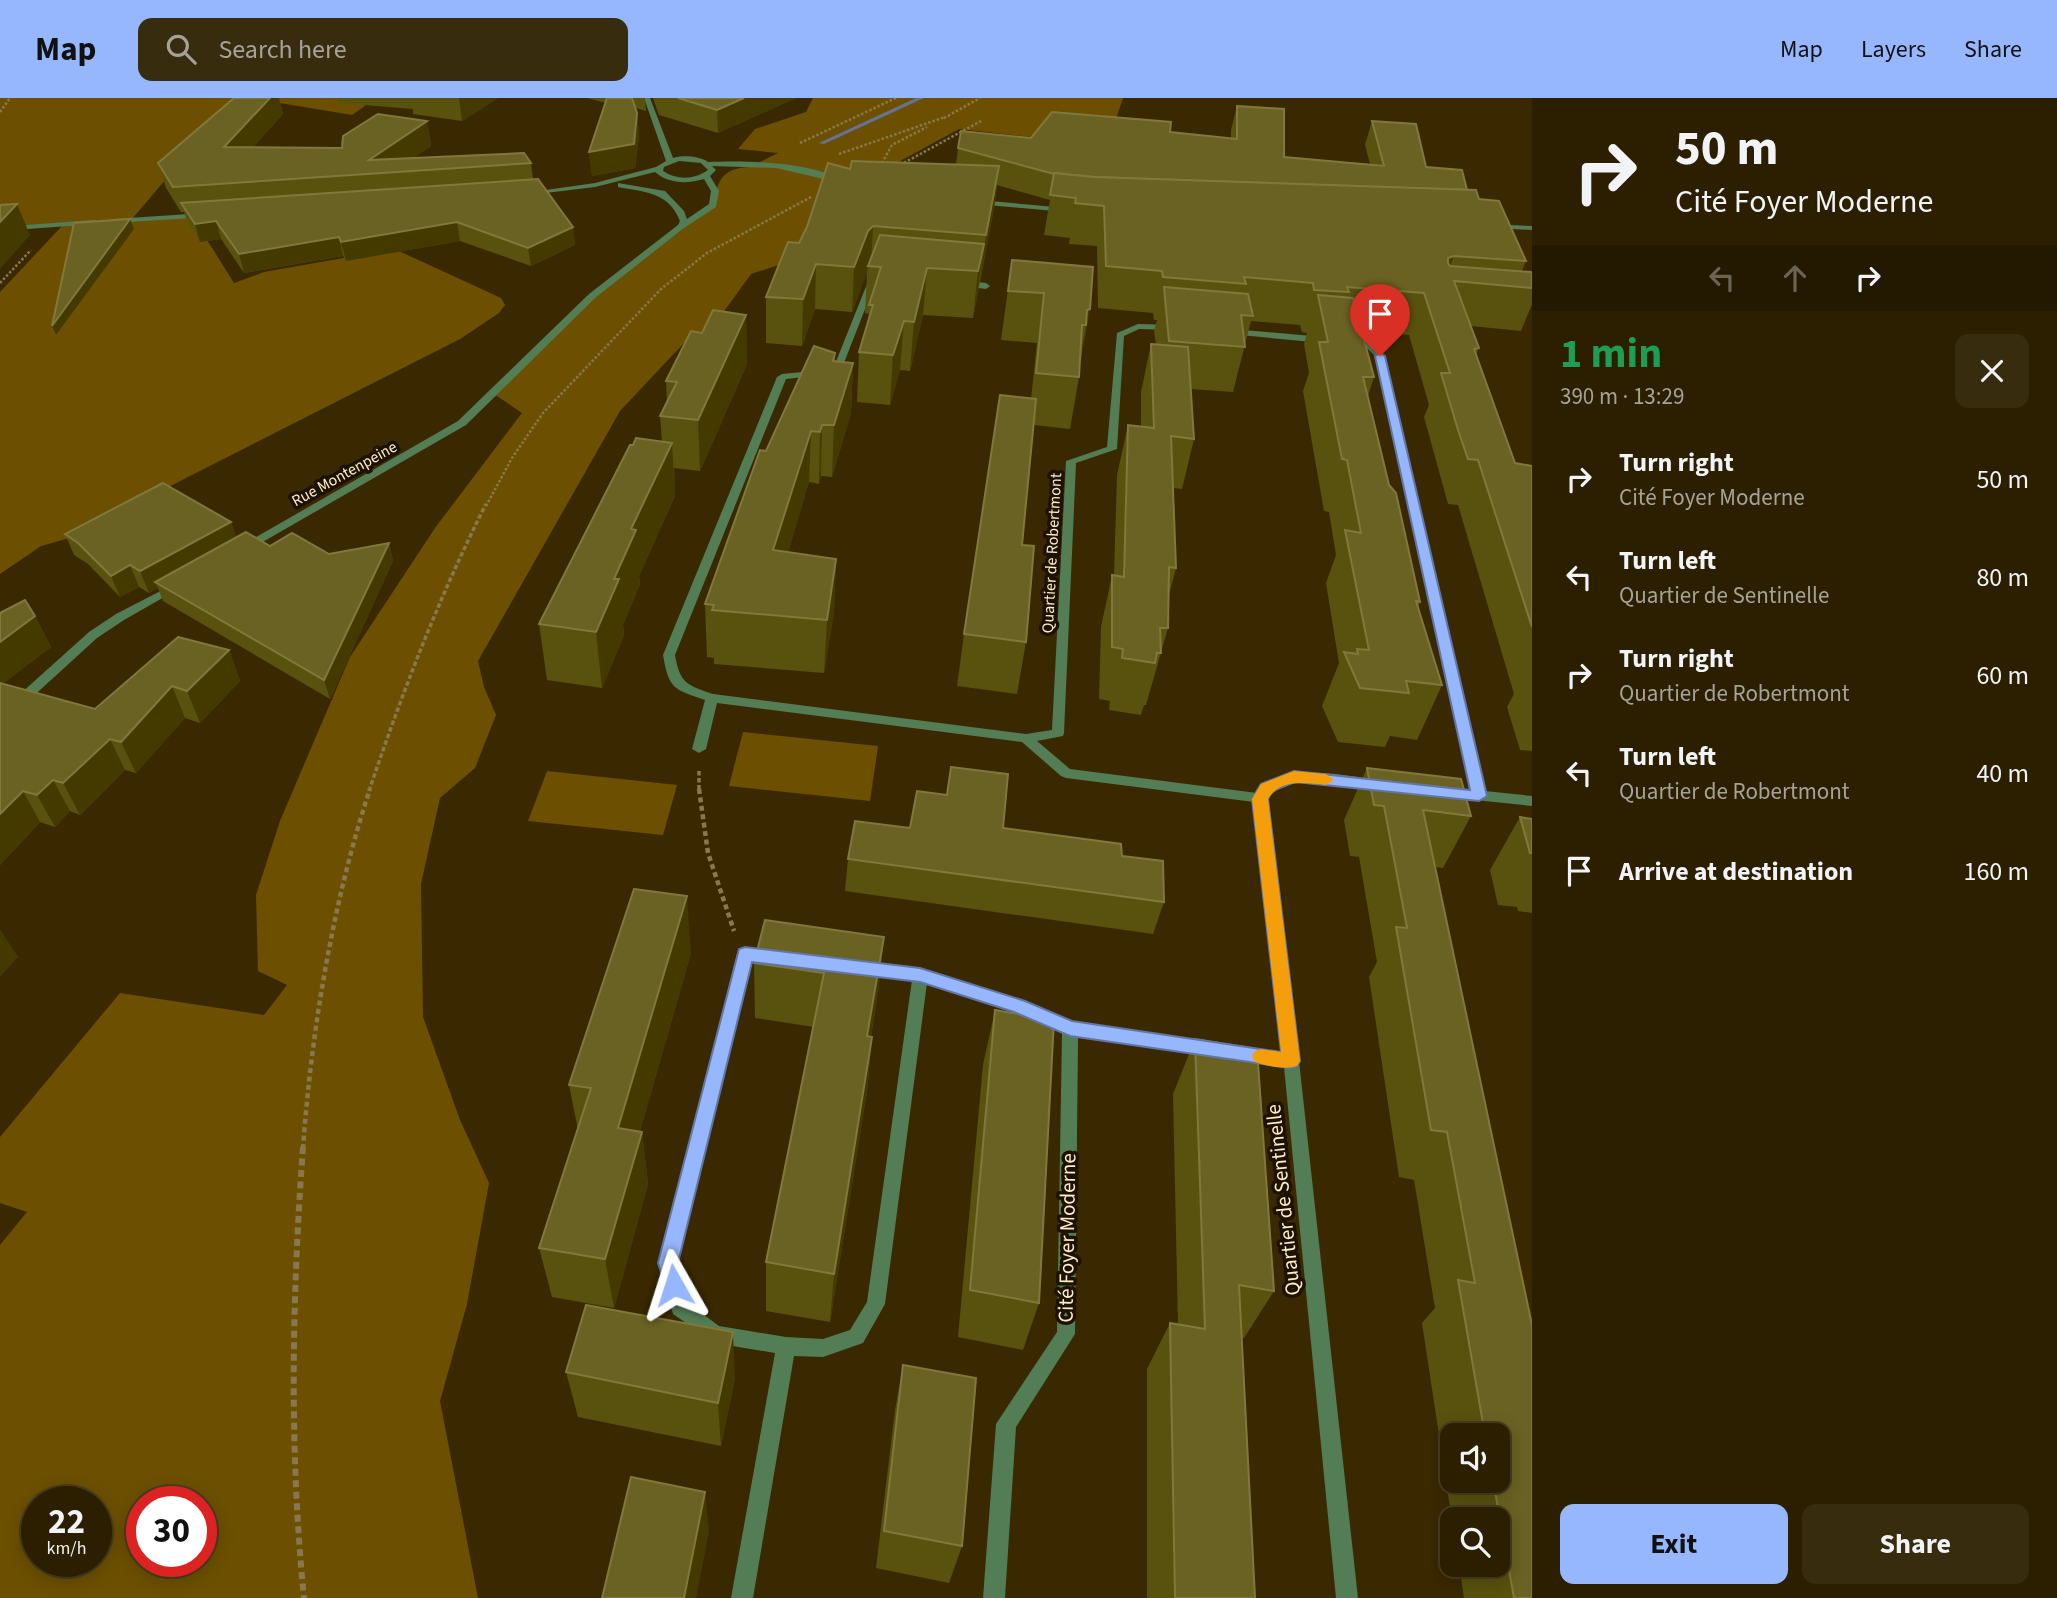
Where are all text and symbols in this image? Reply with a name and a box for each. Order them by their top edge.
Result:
search box [138,18,628,81]
text: Map [35,26,96,73]
icon: search [162,30,200,68]
text: Search here [218,31,347,68]
text: Map [1780,32,1823,67]
text: Layers [1861,32,1926,67]
text: Share [1964,32,2022,67]
text: 50 m [1675,114,1779,184]
icon: right [1560,126,1651,217]
text: Cité Foyer Moderne [1675,179,1933,225]
icon: left [1703,259,1741,297]
icon: ahead [1776,259,1814,297]
icon: right [1849,259,1887,297]
pin [1350,284,1410,356]
icon: arrive [1361,295,1399,333]
text: 1 min [1560,324,1662,384]
button: close [1955,334,2029,408]
text: 390 m · 13:29 [1560,380,1684,413]
street label: Rue Montenpeine [288,436,401,512]
text: Turn right [1619,444,1734,481]
icon: right [1560,460,1598,498]
text: 50 m [1976,461,2029,498]
street label: Quartier de Robertmont [1037,472,1067,634]
text: Cité Foyer Moderne [1619,481,1805,514]
text: Turn left [1619,542,1716,579]
icon: left [1560,558,1598,596]
text: 80 m [1976,559,2029,596]
text: Quartier de Sentinelle [1619,579,1829,612]
text: Turn right [1619,640,1734,677]
icon: right [1560,656,1598,694]
text: 60 m [1976,657,2029,694]
text: Quartier de Robertmont [1619,677,1850,710]
text: Turn left [1619,738,1716,775]
icon: left [1560,754,1598,792]
text: 40 m [1976,755,2029,792]
text: Quartier de Robertmont [1619,775,1850,808]
icon: arrive [1560,852,1598,890]
text: Arrive at destination [1619,853,1853,890]
text: 160 m [1963,853,2029,890]
street label: Quartier de Sentinelle [1258,1103,1308,1297]
street label: Cité Foyer Moderne [1051,1153,1083,1323]
position arrow [637,1248,711,1322]
map controls [1440,1423,1510,1577]
button: sound [1440,1423,1510,1493]
speed limit sign: 30 [126,1486,217,1577]
text: 22 [48,1497,85,1547]
button: Exit [1560,1504,1788,1584]
button: Share [1802,1504,2029,1584]
button: search [1440,1507,1510,1577]
text: km/h [47,1536,86,1561]

